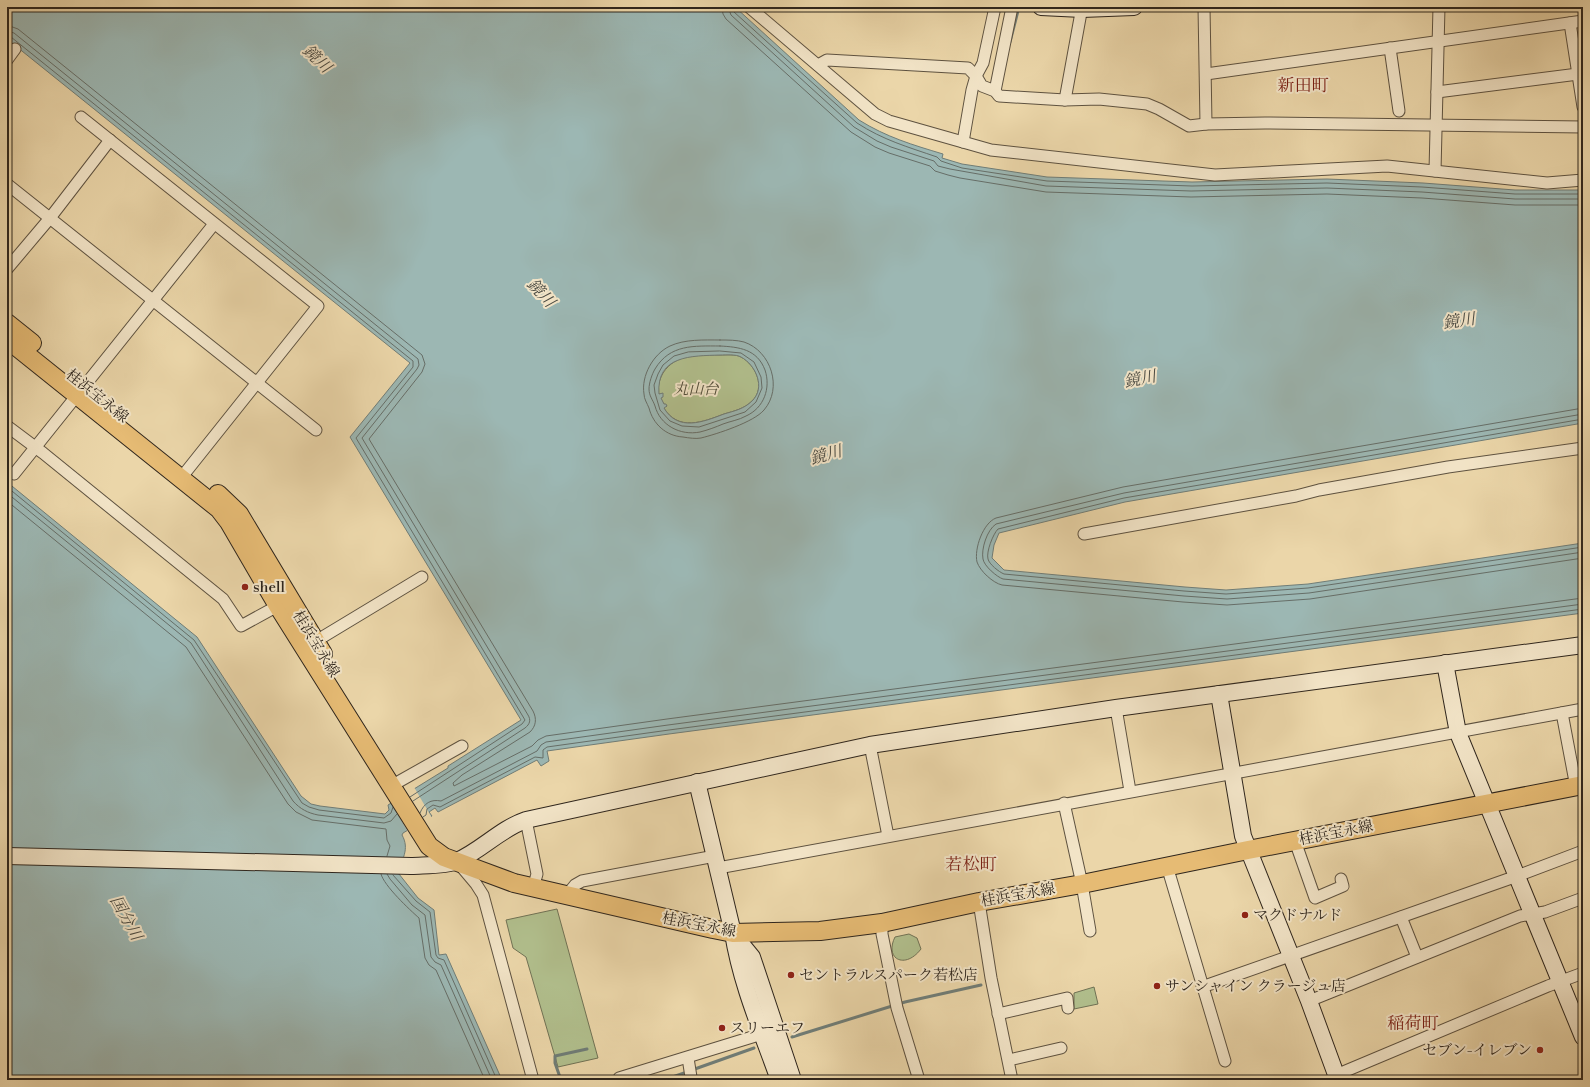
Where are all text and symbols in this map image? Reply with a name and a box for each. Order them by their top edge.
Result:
water label: 鏡川 [298,41,337,79]
district label: 新田町 [1278,75,1329,97]
water label: 鏡川 [523,274,561,313]
water label: 鏡川 [1442,309,1478,333]
street label: 桂浜宝永線 [62,365,132,427]
water label: 鏡川 [1122,366,1160,392]
park label: 丸山台 [673,380,719,399]
water label: 鏡川 [808,441,846,469]
place label: shell [253,578,286,597]
marker: shell [240,582,250,592]
street label: 桂浜宝永線 [289,607,343,681]
street label: 桂浜宝永線 [1297,817,1375,849]
district label: 若松町 [946,854,997,876]
street label: 桂浜宝永線 [979,879,1057,911]
water label: 国分川 [106,892,147,946]
place label: マクドナルド [1253,906,1342,925]
street label: 桂浜宝永線 [660,909,738,941]
marker: マクドナルド [1240,910,1250,920]
place label: セントラルスパーク若松店 [799,966,978,985]
marker: セントラルスパーク若松店 [786,970,796,980]
place label: サンシャイン クラージュ店 [1165,977,1346,996]
marker: サンシャイン クラージュ店 [1152,981,1162,991]
district label: 稲荷町 [1388,1013,1439,1035]
place label: スリーエフ [730,1019,805,1038]
marker: スリーエフ [717,1023,727,1033]
place label: セブン-イレブン [1422,1041,1532,1060]
marker: セブン-イレブン [1535,1045,1545,1055]

